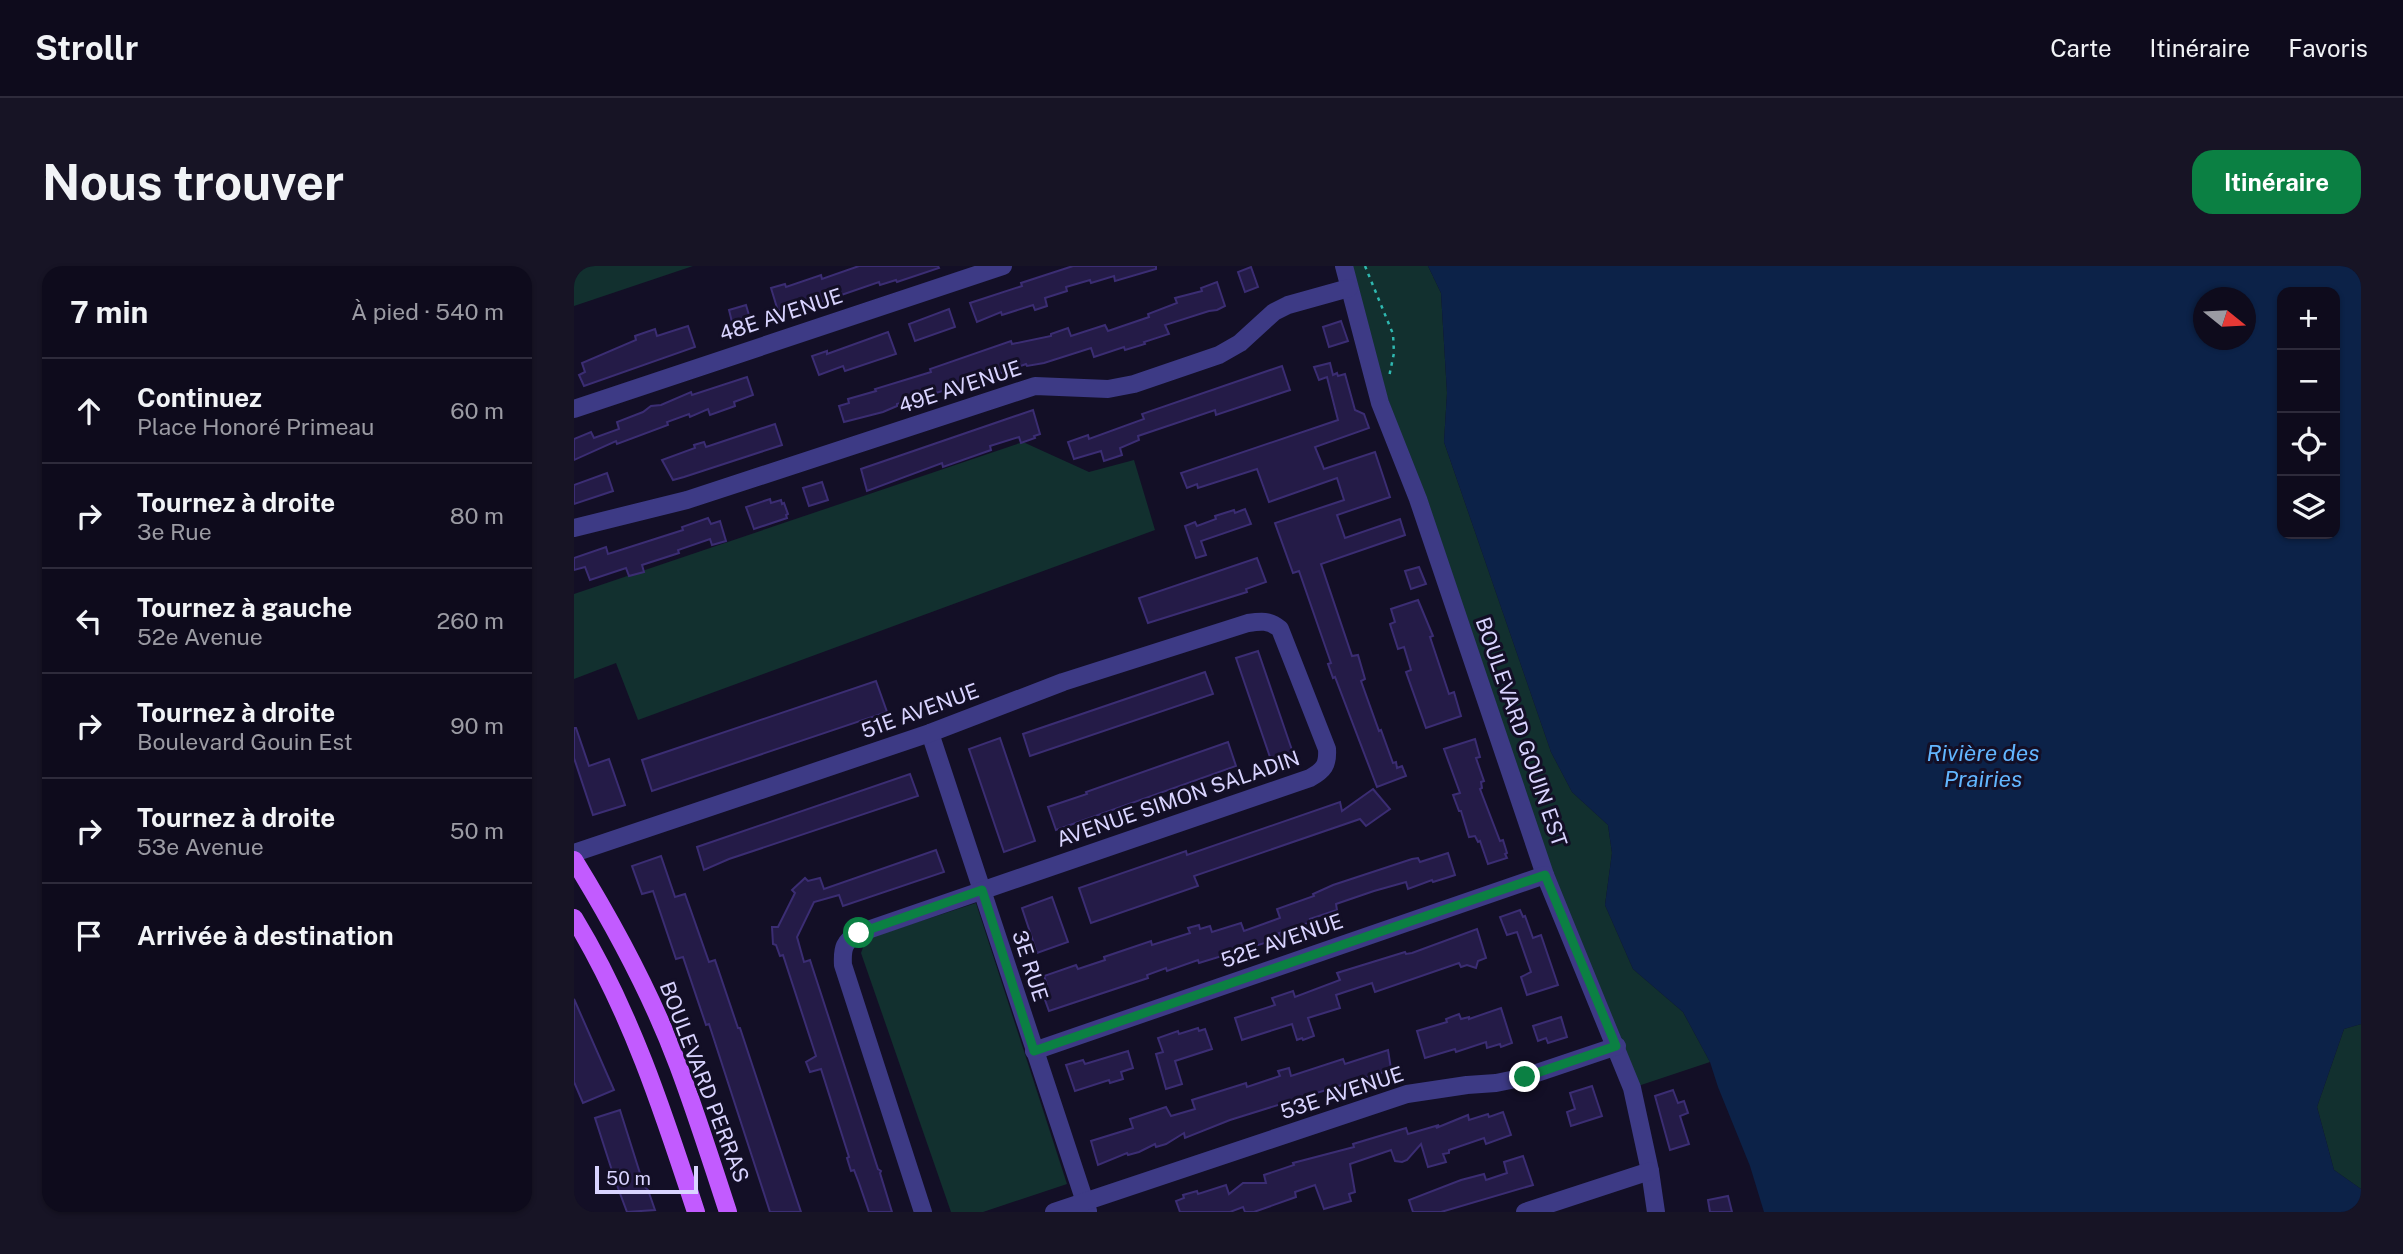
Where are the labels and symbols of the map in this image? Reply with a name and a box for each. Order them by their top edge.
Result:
street label: 48E AVENUE [716,283,846,346]
north arrow [2193,287,2256,350]
street label: 49E AVENUE [895,355,1024,418]
street label: BOULEVARD GOUIN EST [1470,614,1573,850]
street label: 51E AVENUE [858,678,982,743]
water label: Rivière des Prairies [1927,739,2039,792]
street label: AVENUE SIMON SALADIN [1053,745,1303,852]
street label: 52E AVENUE [1218,908,1346,973]
route start [843,917,874,948]
street label: 3E RUE [1007,927,1054,1004]
street label: BOULEVARD PERRAS [655,978,754,1186]
street label: 53E AVENUE [1277,1061,1407,1124]
route end [1509,1061,1540,1092]
scale bar [595,1163,698,1195]

